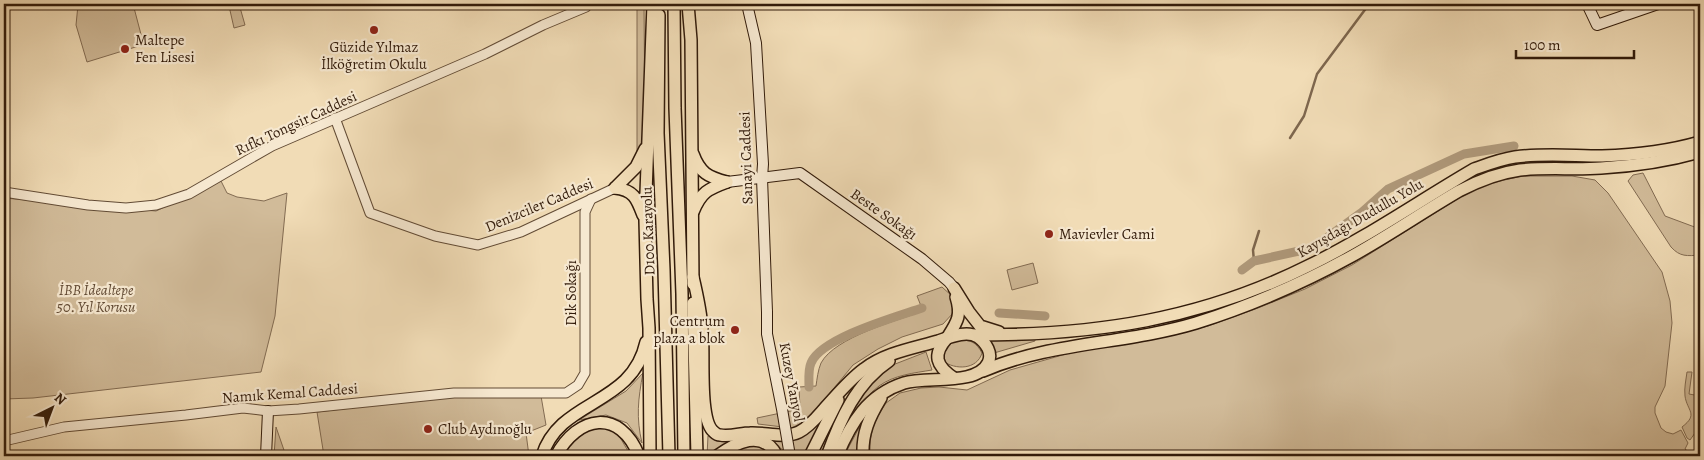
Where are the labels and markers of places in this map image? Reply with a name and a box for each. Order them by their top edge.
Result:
marker: Güzide Yılmaz İlköğretim Okulu [368,24,380,36]
place label: Maltepe Fen Lisesi [135,30,195,67]
place label: Güzide Yılmaz İlköğretim Okulu [321,37,428,74]
marker: Maltepe Fen Lisesi [119,43,131,55]
place label: Mavievler Cami [1059,224,1155,244]
marker: Mavievler Cami [1043,228,1055,240]
place label: Centrum plaza a blok [653,311,726,348]
marker: Centrum plaza a blok [729,324,741,336]
place label: Club Aydınoğlu [438,419,533,439]
marker: Club Aydınoğlu [422,423,434,435]

